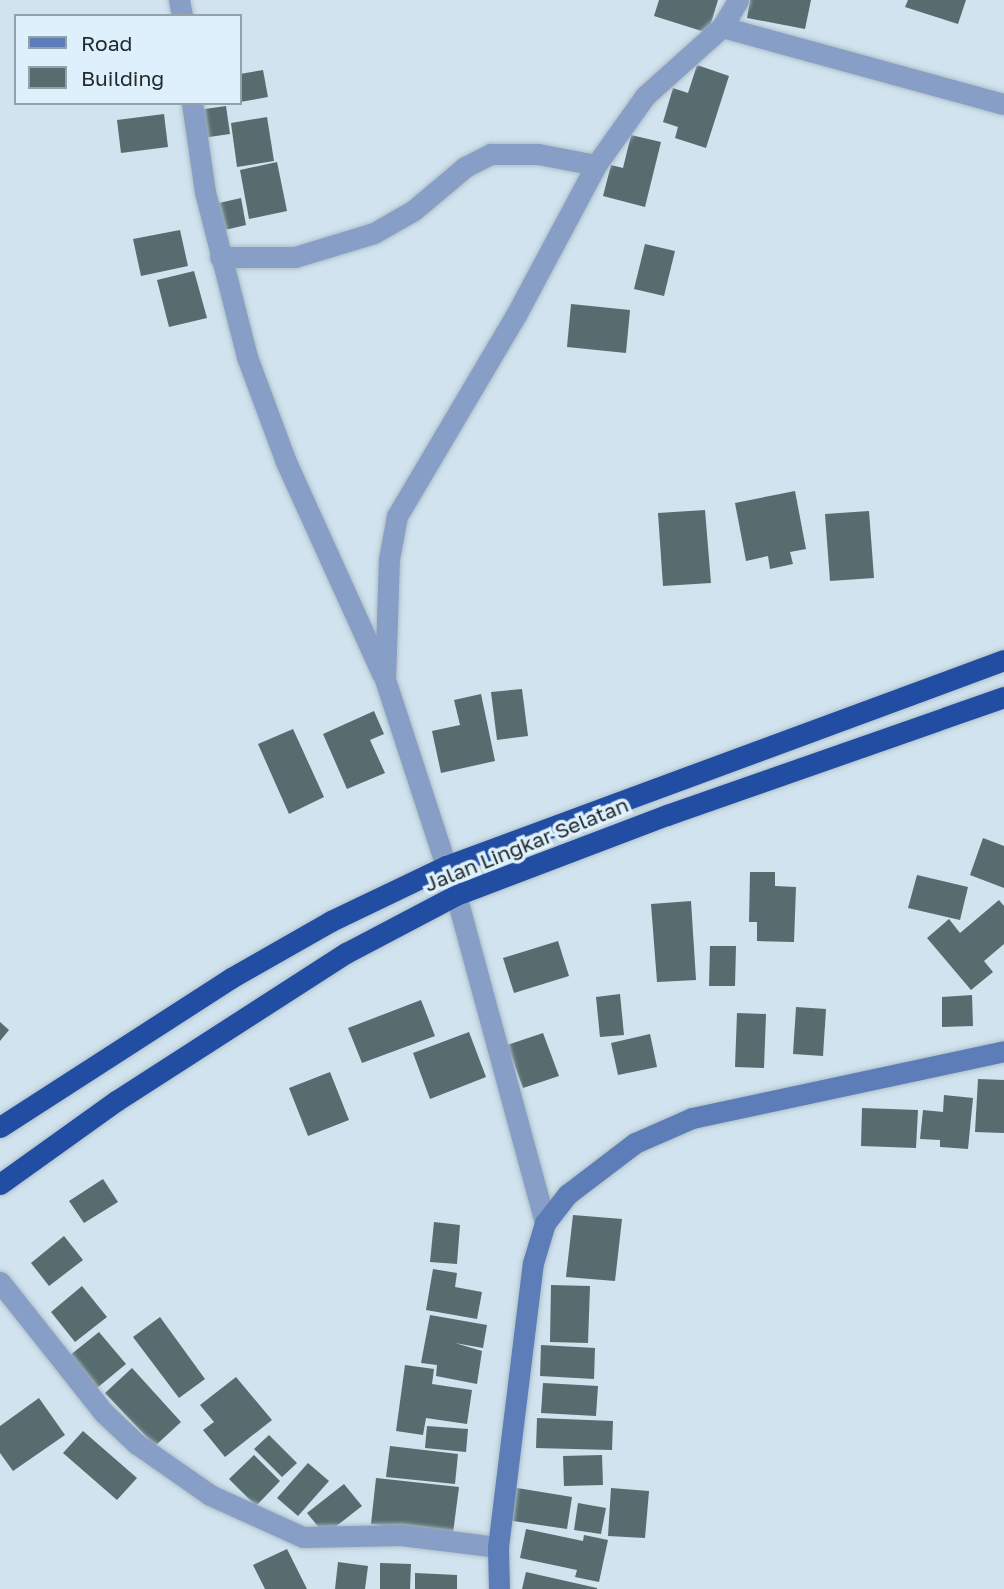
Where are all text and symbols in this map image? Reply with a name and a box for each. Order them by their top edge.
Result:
legend [14,14,242,105]
text: Road [81,30,132,56]
text: Building [81,65,164,91]
street label: Jalan Lingkar Selatan [420,792,632,896]

